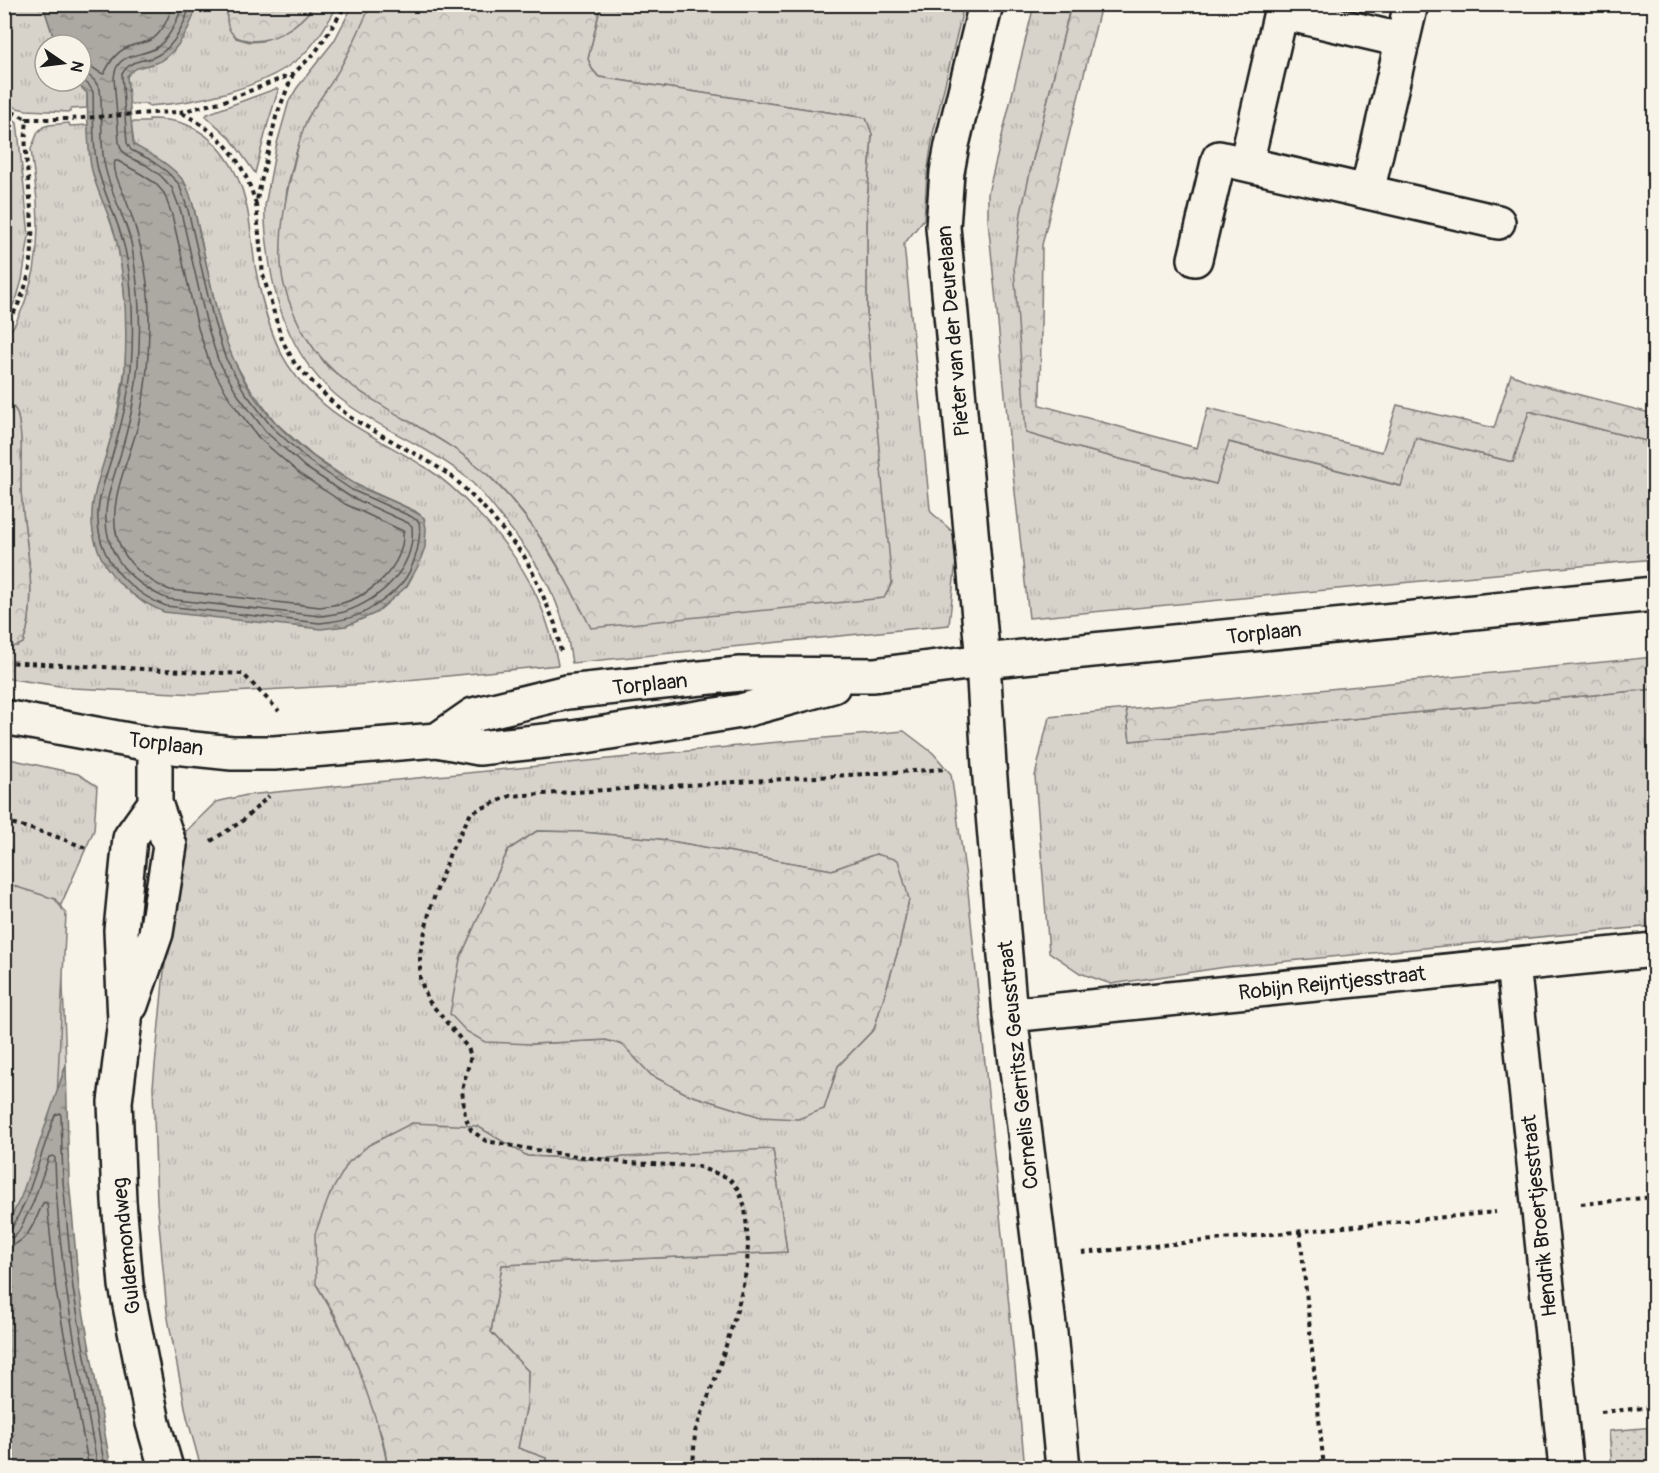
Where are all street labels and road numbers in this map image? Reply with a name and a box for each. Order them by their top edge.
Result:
street label: Pieter van der Deurelaan [931,224,976,438]
street label: Torplaan [1225,616,1303,651]
street label: Torplaan [611,667,689,702]
street label: Torplaan [127,727,205,762]
street label: Cornelis Gerritsz Geusstraat [992,939,1045,1191]
street label: Robijn Reijntjesstraat [1237,960,1428,1007]
street label: Hendrik Broertjesstraat [1515,1113,1564,1318]
street label: Guldemondweg [106,1176,147,1316]

